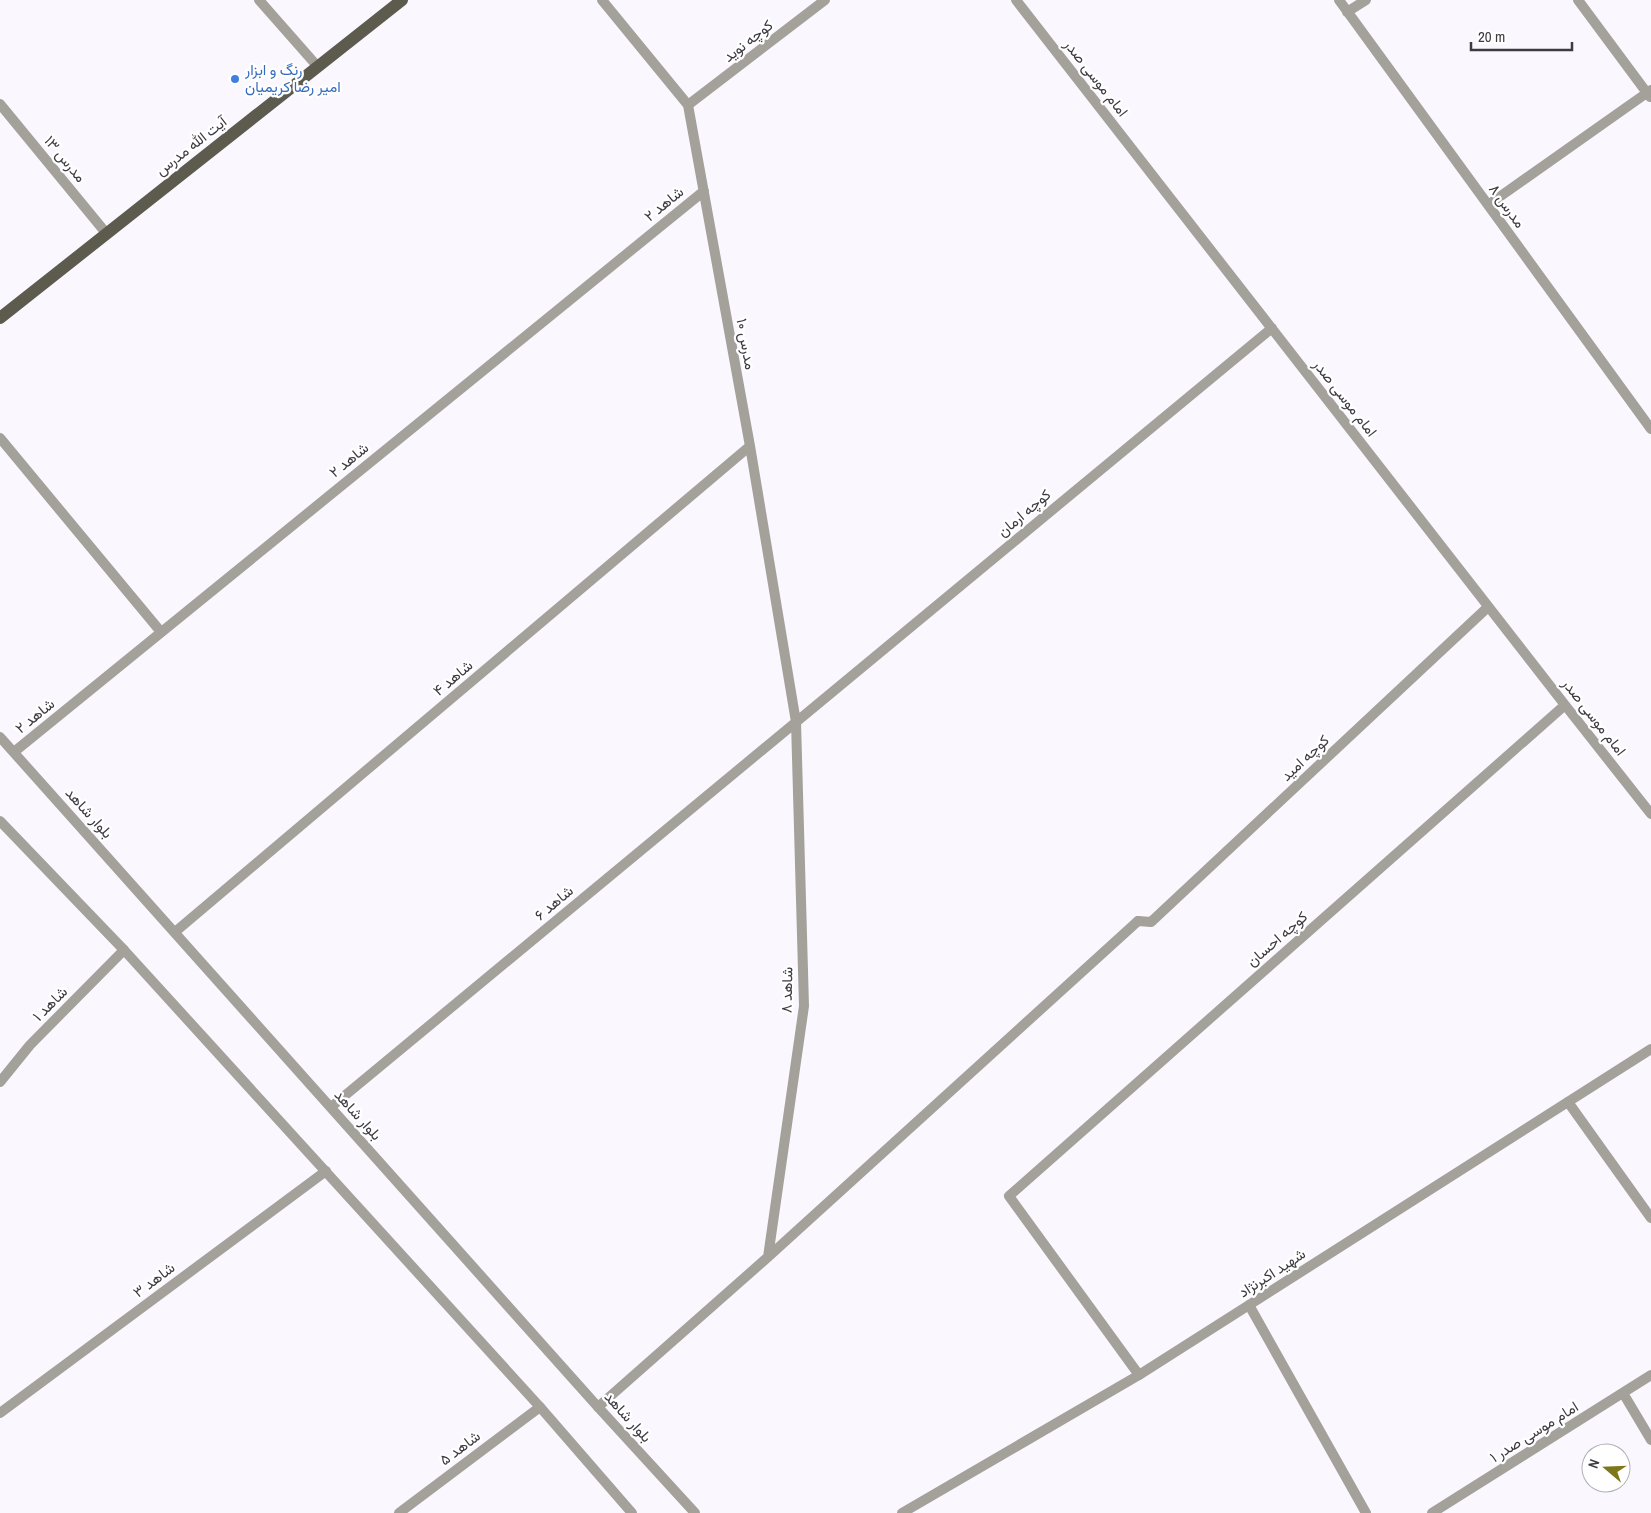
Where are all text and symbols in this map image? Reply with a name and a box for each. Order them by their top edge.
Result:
street label: کوچه نوید [718,14,777,67]
scale bar [1471,20,1572,52]
text: 20 m [1478,26,1505,47]
street label: امام موسی صدر [1059,34,1133,121]
place label: رنگ و ابزار امیر رضا کریمیان [244,59,341,97]
marker: رنگ و ابزار امیر رضا کریمیان [229,73,241,85]
street label: آیت الله مدرس [151,110,232,180]
street label: مدرس ۱۳ [40,131,91,187]
street label: مدرس ۸ [1484,179,1531,232]
street label: شاهد ۲ [639,181,688,226]
street label: مدرس ۱۰ [732,317,761,371]
street label: امام موسی صدر [1308,354,1382,441]
street label: شاهد ۲ [324,437,373,482]
street label: کوچه ارمان [992,484,1055,541]
street label: شاهد ۴ [428,655,477,700]
street label: امام موسی صدر [1557,673,1631,760]
street label: شاهد ۲ [10,693,59,738]
street label: کوچه امید [1276,729,1334,786]
street label: بلوار شاهد [61,783,118,843]
street label: شاهد ۶ [530,880,578,925]
street label: کوچه احسان [1242,906,1312,971]
street label: شاهد ۸ [776,966,797,1013]
street label: شاهد ۱ [27,981,72,1026]
street label: بلوار شاهد [330,1085,387,1145]
street label: شهید اکبرنژاد [1234,1243,1310,1302]
street label: شاهد ۳ [128,1257,179,1302]
street label: بلوار شاهد [600,1387,657,1447]
street label: امام موسی صدر ۱ [1485,1396,1582,1467]
street label: شاهد ۵ [435,1425,485,1470]
north arrow [1581,1443,1631,1493]
text: N [1584,1457,1604,1471]

